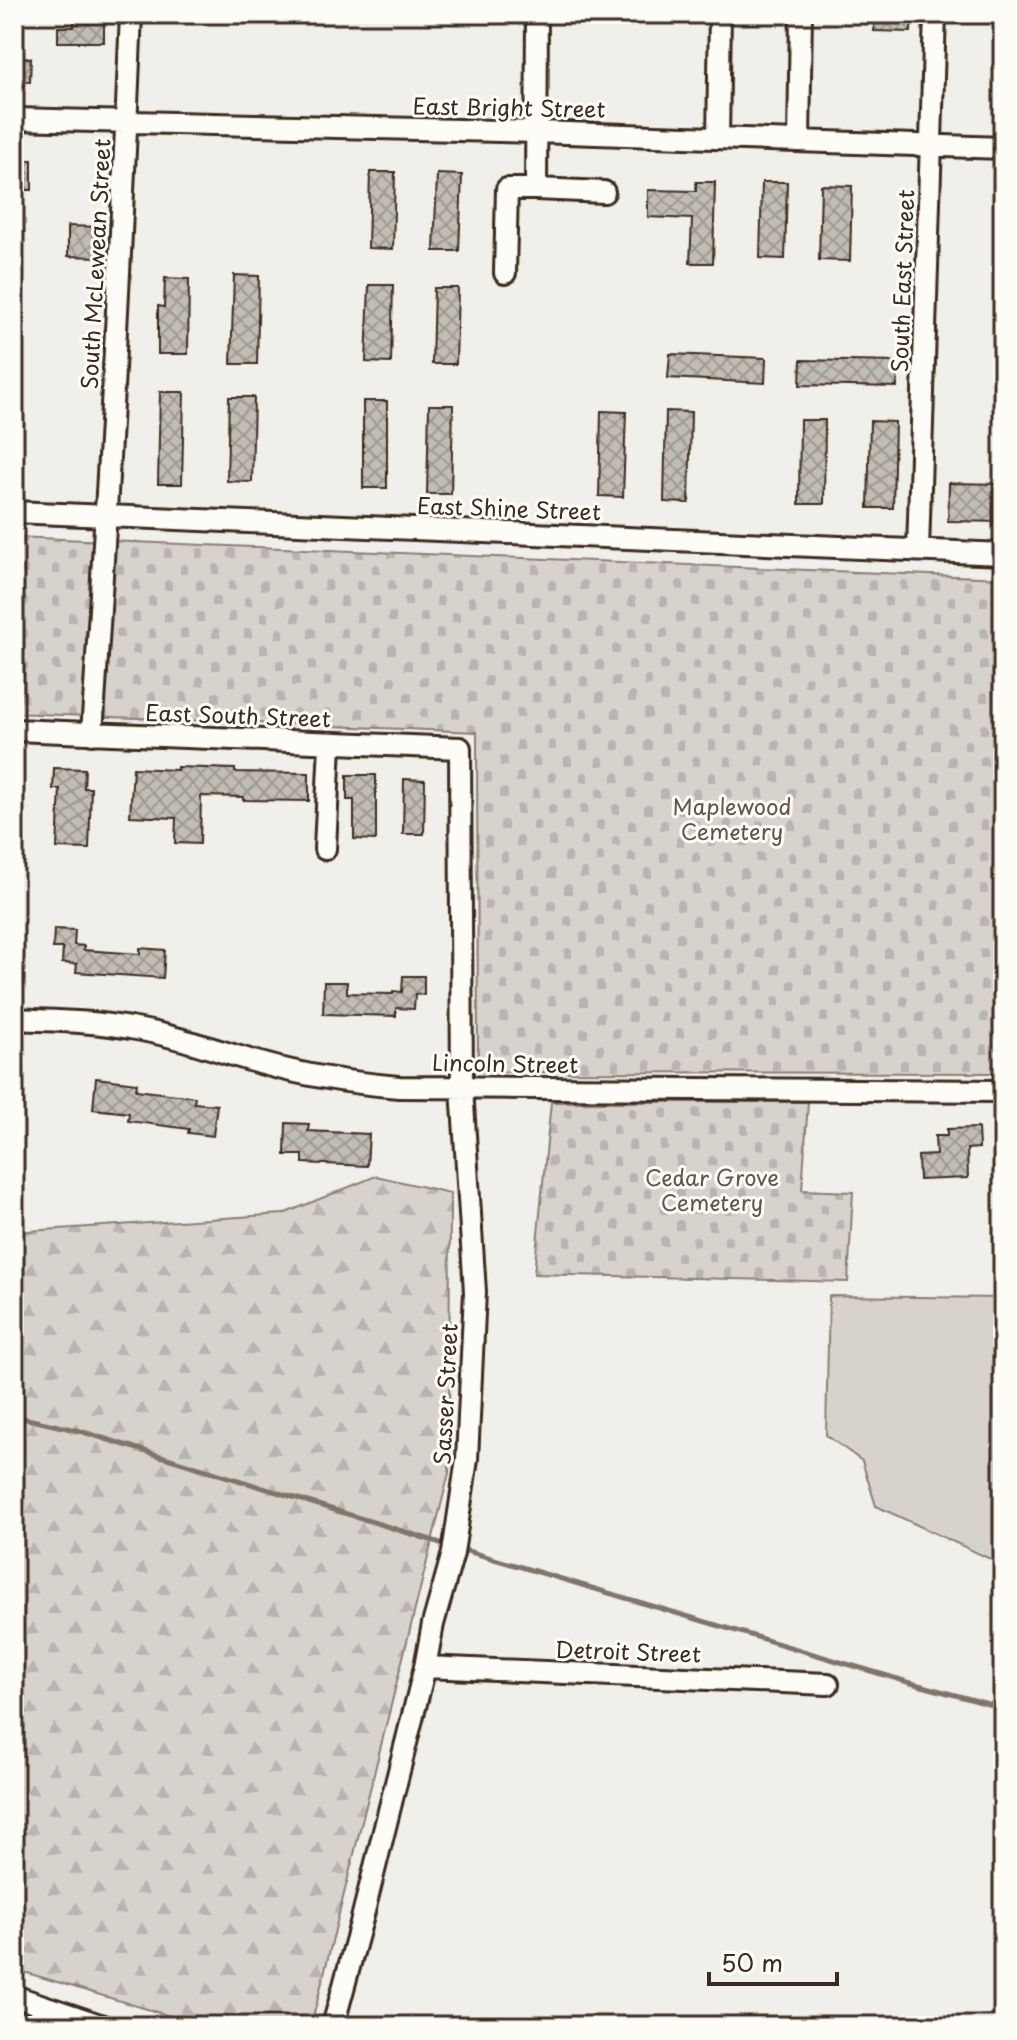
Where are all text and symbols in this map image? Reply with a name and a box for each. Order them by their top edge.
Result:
street label: East Bright Street [412,88,606,125]
street label: South McLewean Street [71,138,118,390]
street label: South East Street [882,189,921,373]
street label: East Shine Street [417,488,602,527]
street label: East South Street [145,695,331,734]
park label: Maplewood Cemetery [673,789,791,847]
street label: Lincoln Street [432,1045,578,1080]
park label: Cedar Grove Cemetery [645,1160,779,1218]
street label: Sasser Street [424,1322,465,1466]
street label: Detroit Street [555,1631,702,1670]
scale bar [709,1936,837,1986]
text: 50 m [721,1944,783,1980]

